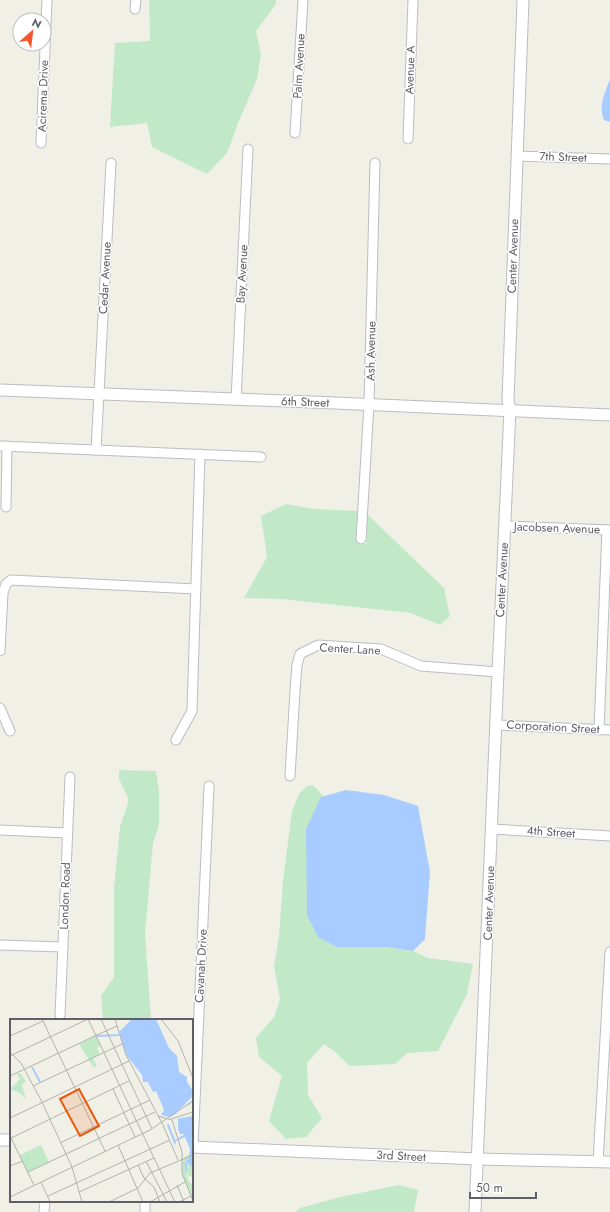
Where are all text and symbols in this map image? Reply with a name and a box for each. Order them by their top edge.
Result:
north arrow [12,12,52,52]
text: N [29,14,44,32]
street label: Palm Avenue [288,33,310,99]
street label: Avenue A [400,45,420,95]
street label: Acirema Drive [33,60,53,132]
street label: 7th Street [539,147,587,167]
street label: Center Avenue [503,218,523,294]
street label: Cedar Avenue [94,242,116,314]
street label: Bay Avenue [231,244,253,304]
street label: Ash Avenue [361,321,381,381]
street label: 6th Street [281,392,330,412]
street label: Jacobsen Avenue [512,517,600,538]
street label: Center Avenue [491,542,513,618]
street label: Center Lane [319,638,381,660]
street label: Corporation Street [506,716,600,738]
street label: 4th Street [526,821,576,843]
street label: London Road [55,862,75,930]
street label: Center Avenue [479,865,499,941]
street label: Cavanah Drive [190,929,212,1003]
inset map [10,1019,193,1202]
street label: 3rd Street [376,1146,426,1166]
scale bar [470,1174,536,1200]
text: 50 m [476,1179,503,1197]

